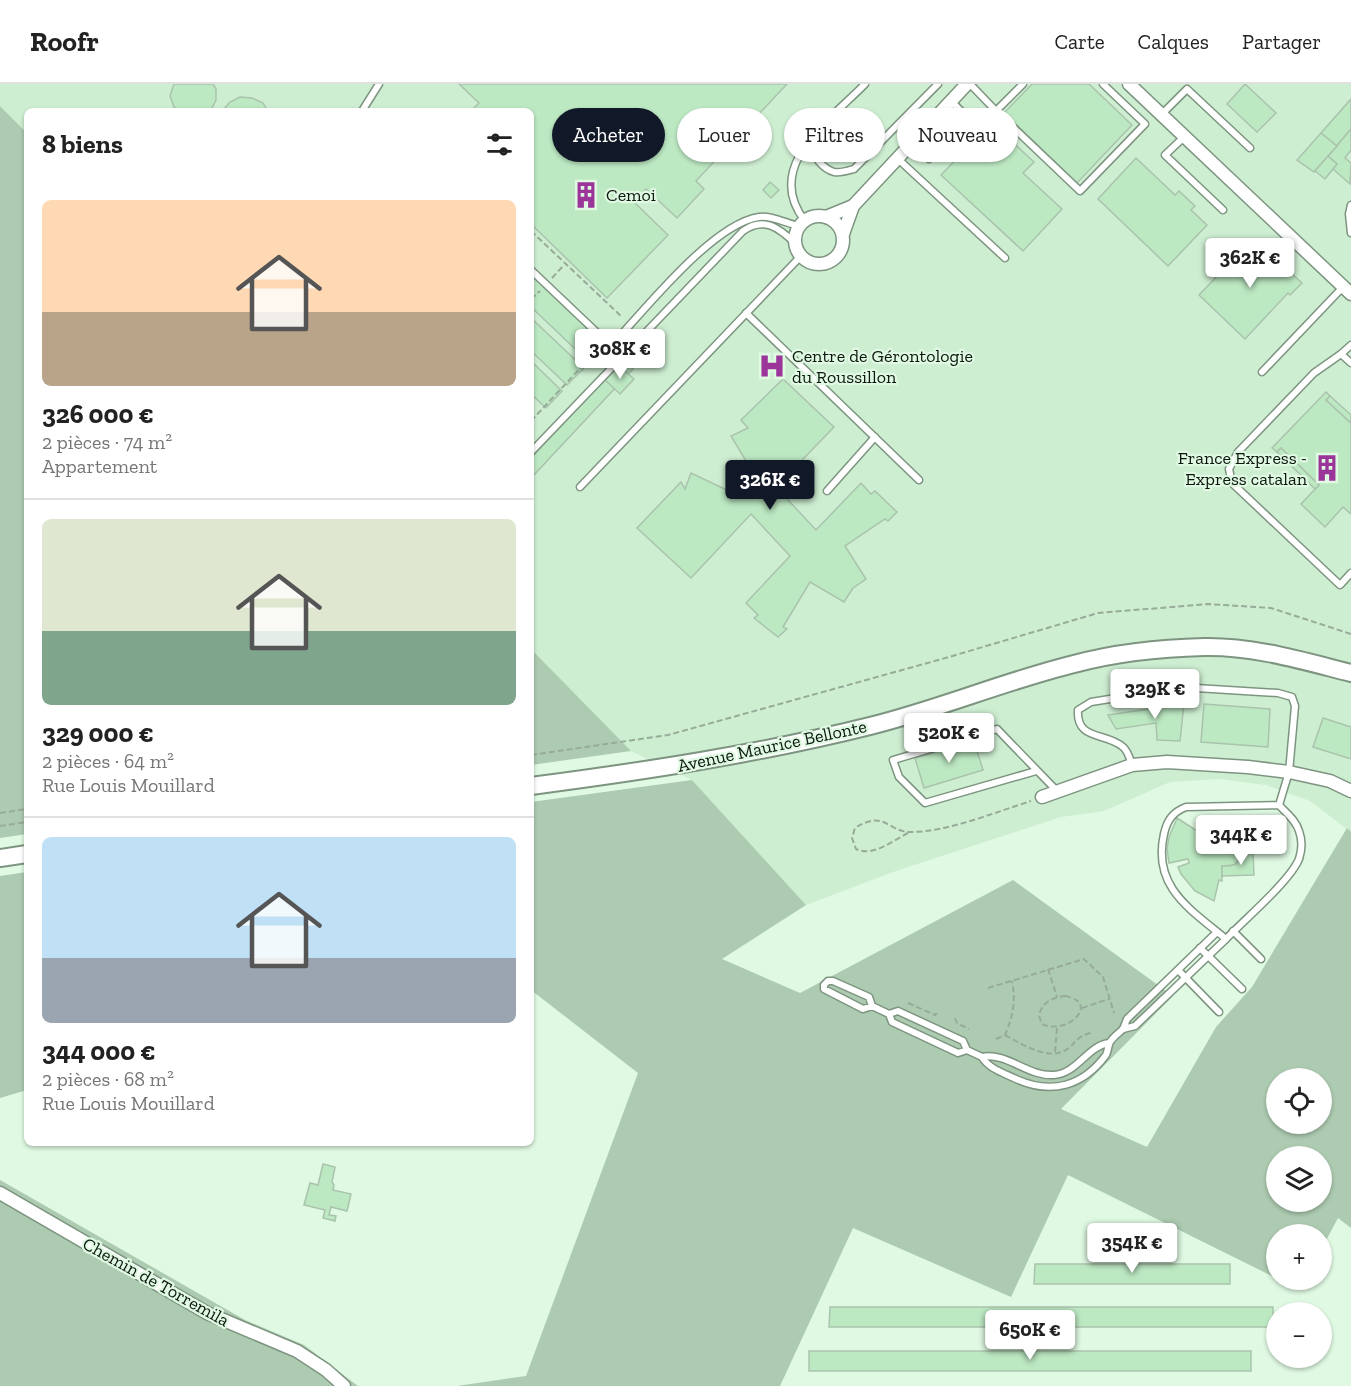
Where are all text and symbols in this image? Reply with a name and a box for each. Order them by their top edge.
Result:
text: Roofr [30,25,99,58]
text: Carte [1054,29,1105,54]
text: Calques [1138,29,1209,54]
text: Partager [1242,29,1321,54]
chip: Acheter [552,108,665,162]
chip: Louer [677,108,772,162]
chip: Filtres [784,108,885,162]
chip: Nouveau [897,108,1018,162]
text: 8 biens [42,128,123,160]
icon: filters [483,128,516,161]
building icon: Cemoi [571,180,601,210]
place label: Cemoi [606,184,656,206]
pin: 362K € [1201,238,1299,289]
icon: home [225,239,333,347]
text: 362K € [1219,245,1281,269]
pin: 308K € [571,329,669,380]
text: 308K € [589,336,651,360]
place label: Centre de Gérontologie du Roussillon [792,345,973,388]
hospital icon: Centre de Gérontologie du Roussillon [757,351,787,381]
text: 326 000 € [42,398,154,430]
text: 2 pièces · 74 m² [42,430,172,454]
place label: France Express - Express catalan [1178,447,1308,490]
building icon: France Express - Express catalan [1312,453,1342,483]
text: Appartement [42,454,157,478]
pin: 326K € [721,460,819,511]
text: 326K € [739,467,801,491]
icon: home [225,558,333,666]
pin: 329K € [1106,669,1204,720]
text: 329K € [1124,676,1186,700]
pin: 520K € [900,713,998,764]
street label: Avenue Maurice Bellonte [675,715,869,777]
text: 329 000 € [42,717,154,749]
text: 520K € [918,720,980,744]
text: 2 pièces · 64 m² [42,749,174,773]
text: Rue Louis Mouillard [42,773,215,797]
pin: 344K € [1192,815,1290,866]
text: 344K € [1210,822,1272,846]
icon: home [225,876,333,984]
text: 344 000 € [42,1035,156,1067]
text: 2 pièces · 68 m² [42,1067,174,1091]
map controls [1266,1068,1332,1368]
button: locate [1266,1068,1332,1134]
text: Rue Louis Mouillard [42,1091,215,1115]
button: layers [1266,1146,1332,1212]
pin: 354K € [1083,1223,1181,1274]
button: + [1266,1224,1332,1290]
text: 354K € [1101,1230,1163,1254]
street label: Chemin de Torremila [79,1233,233,1332]
button: − [1266,1302,1332,1368]
pin: 650K € [981,1310,1079,1361]
text: 650K € [999,1317,1061,1341]

